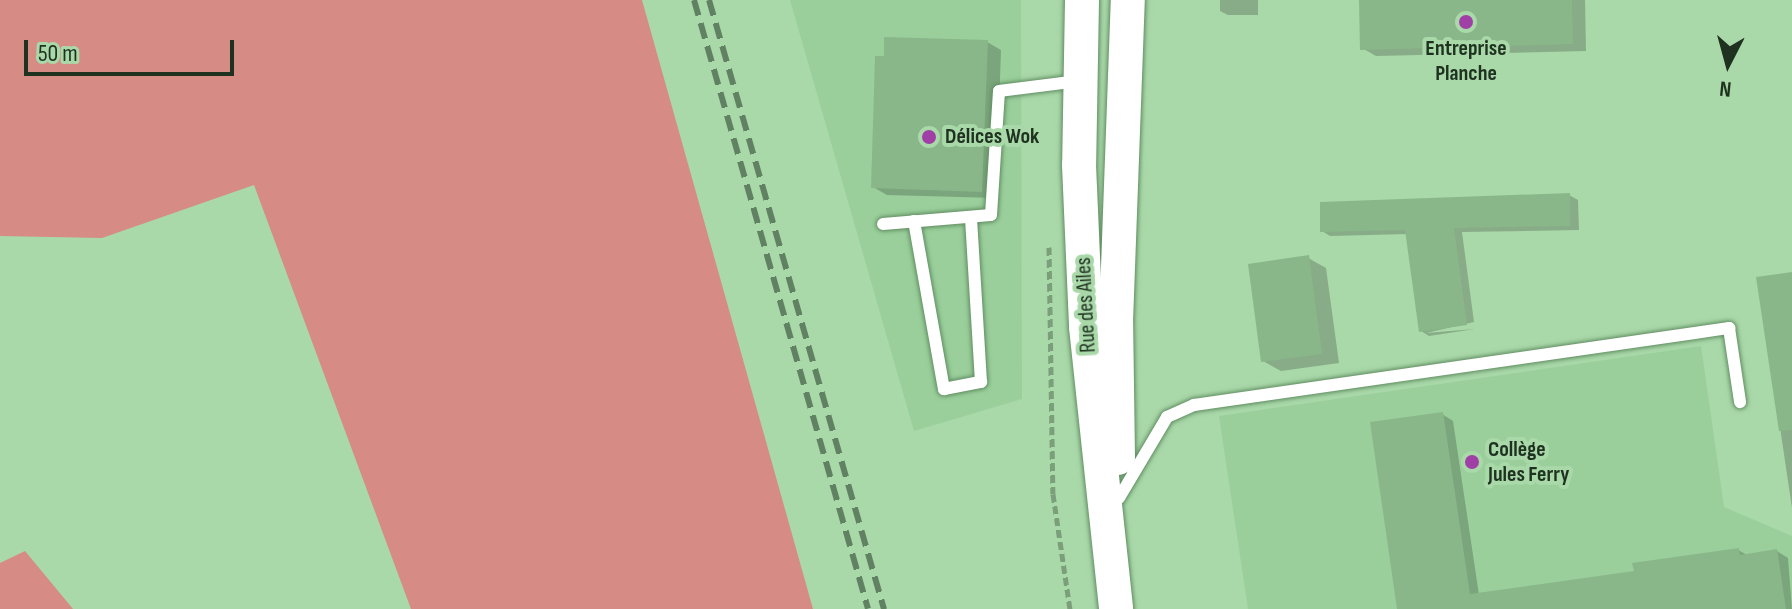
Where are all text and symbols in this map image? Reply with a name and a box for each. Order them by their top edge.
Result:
marker: Entreprise Planche [1457,13,1475,31]
scale bar [28,24,238,74]
north arrow [1688,24,1768,104]
place label: Entreprise Planche [1425,35,1507,86]
text: 50 m [38,39,78,68]
text: N [1718,74,1733,102]
place label: Délices Wok [945,124,1039,150]
marker: Délices Wok [920,128,938,146]
street label: Rue des Ailes [1070,257,1102,353]
place label: Collège Jules Ferry [1488,436,1569,488]
marker: Collège Jules Ferry [1463,453,1481,471]

